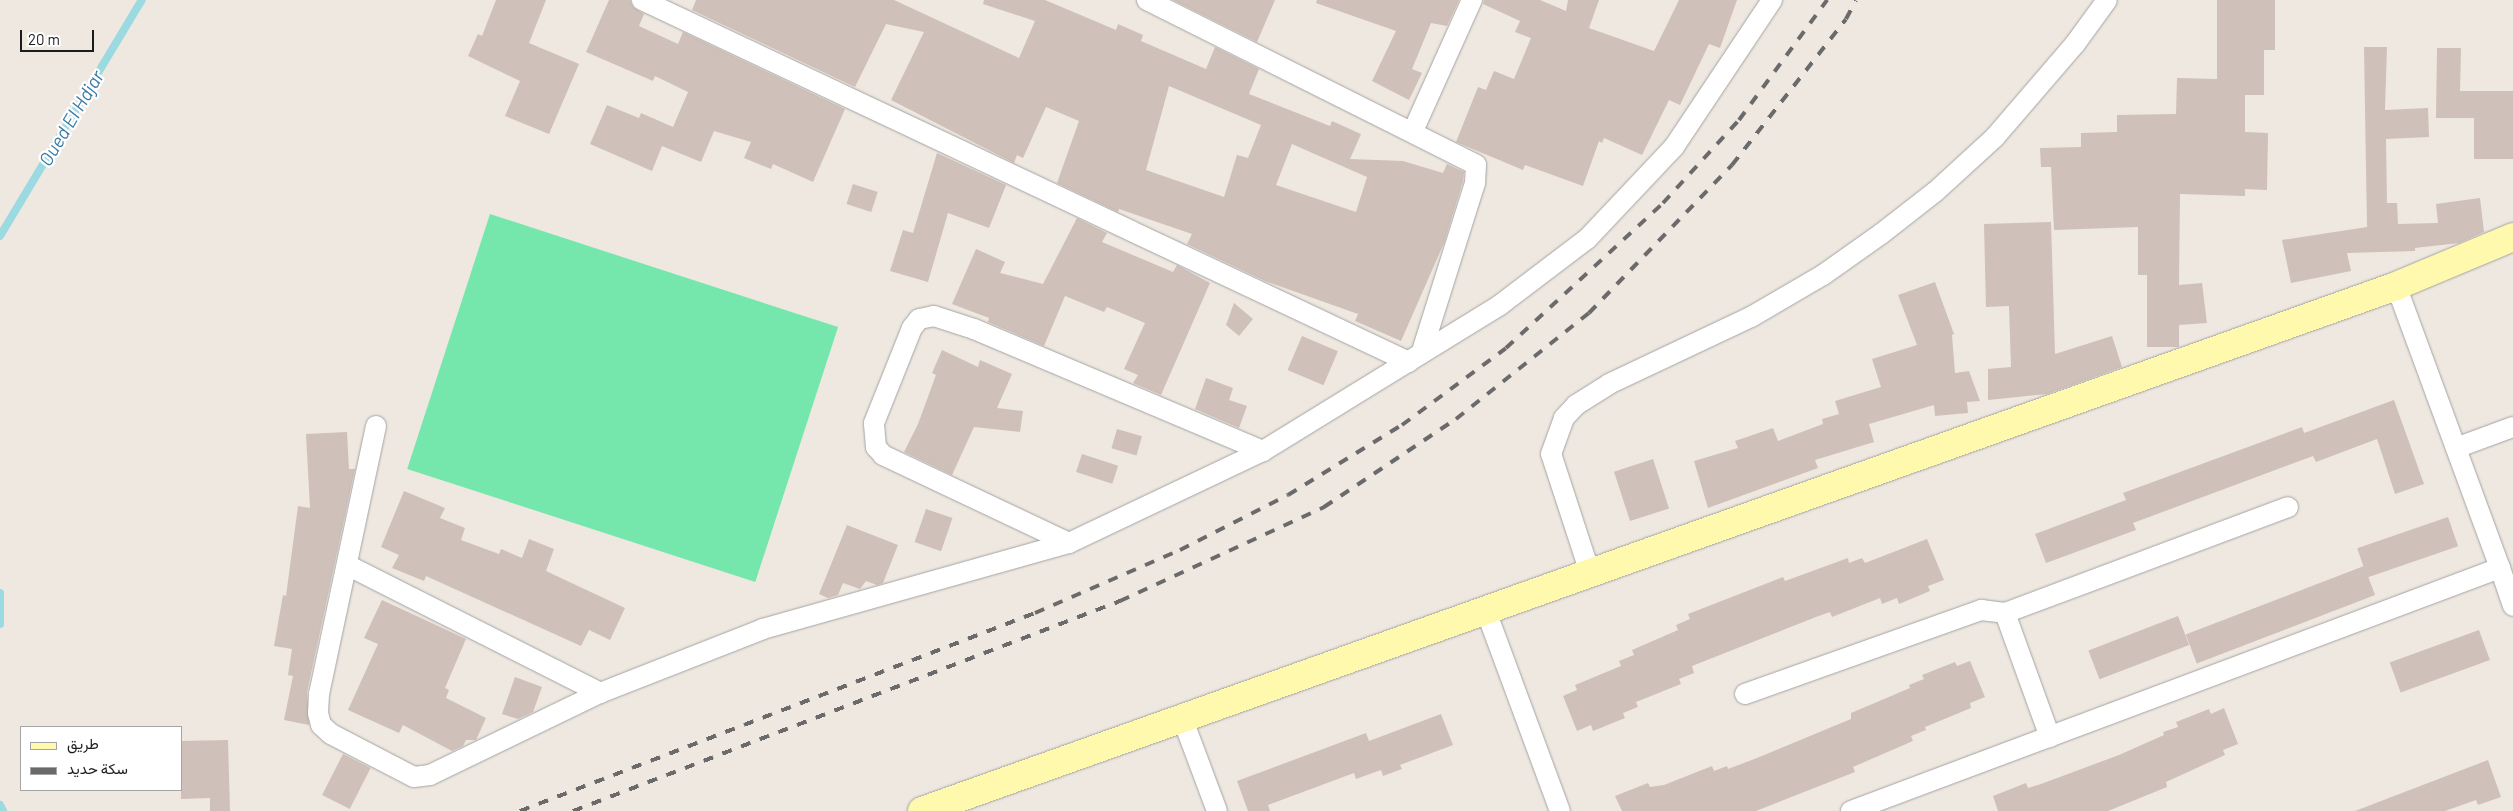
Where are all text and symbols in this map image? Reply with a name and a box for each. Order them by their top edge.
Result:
scale bar [22,20,96,52]
text: 20 m [28,30,60,48]
water label: Oued El Hdjar [34,66,108,170]
legend [20,726,182,791]
text: طريق [67,734,99,752]
text: سكة حديد [67,759,128,777]

